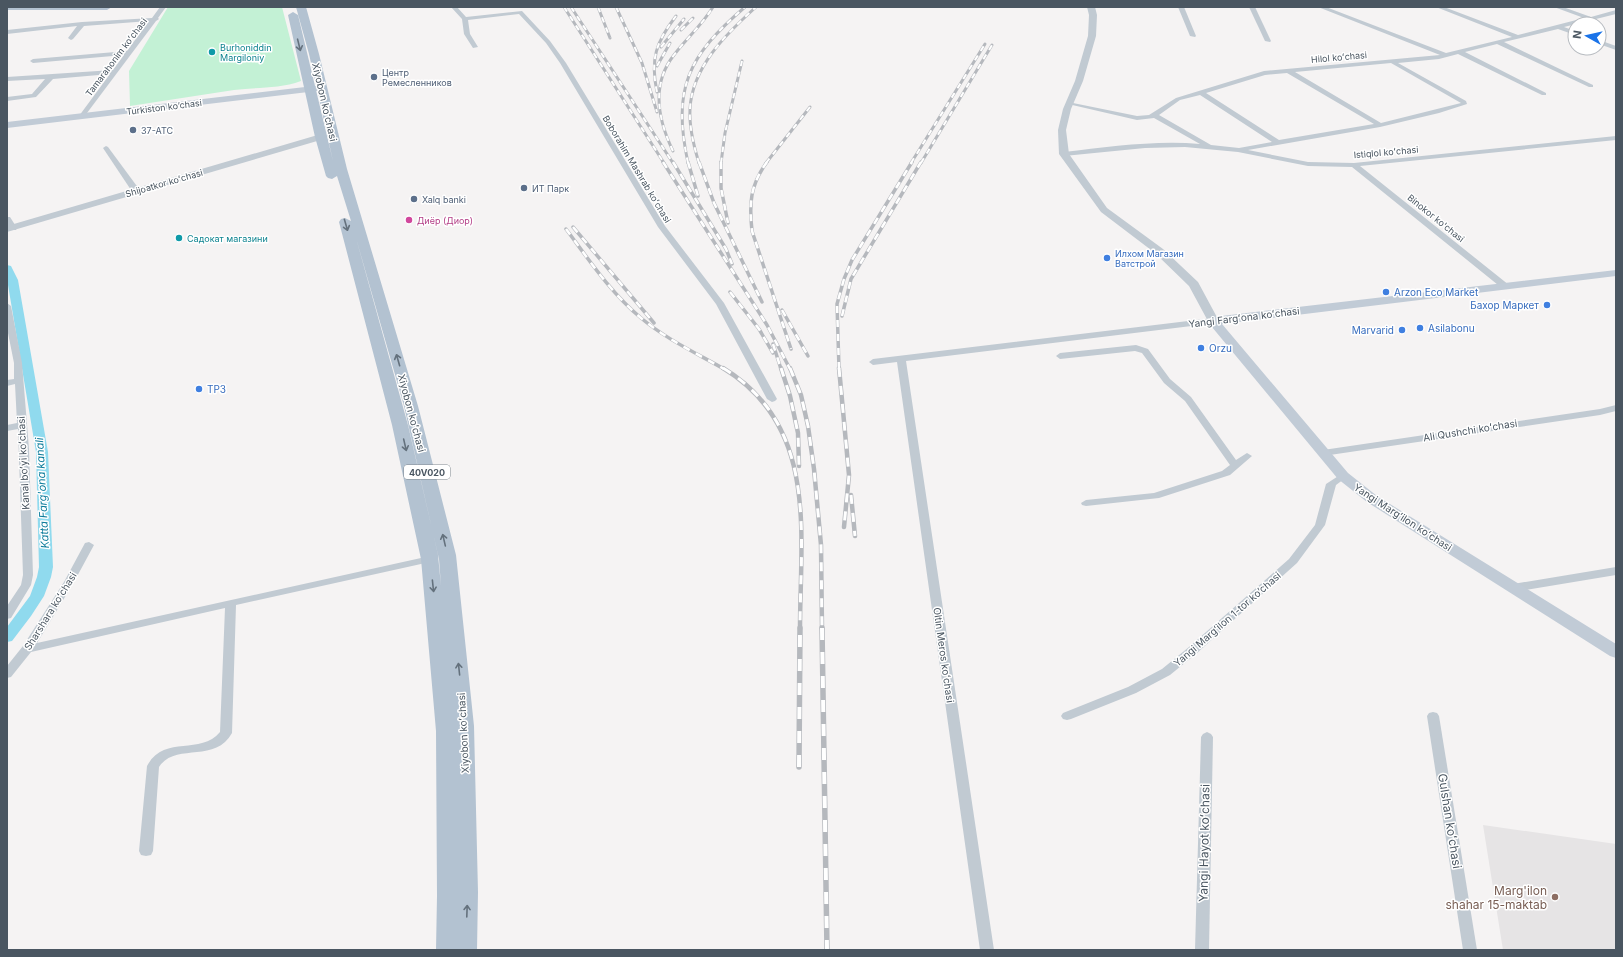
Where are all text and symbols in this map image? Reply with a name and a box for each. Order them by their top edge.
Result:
street label: Tamarahonim koʻchasi [83,16,149,98]
north arrow [1567,16,1607,56]
text: N [1570,29,1585,40]
one-way arrow [296,38,303,51]
place label: Burhoniddin Margiloniy [220,42,271,63]
marker: Burhoniddin Margiloniy [207,47,217,57]
street label: Hilol koʻchasi [1311,49,1367,65]
street label: Xiyobon koʻchasi [310,61,340,143]
place label: Центр Ремесленников [382,67,452,88]
marker: Центр Ремесленников [369,72,379,82]
street label: Turkiston ko’chasi [126,97,202,117]
street label: Boborahim Mashrab koʻchasi [601,113,673,225]
marker: 37-АТС [128,125,138,135]
place label: 37-АТС [141,125,173,136]
street label: Istiqlol koʻchasi [1353,144,1419,160]
street label: Shijoatkor koʻchasi [124,167,204,199]
marker: ИТ Парк [519,183,529,193]
place label: ИТ Парк [532,183,569,194]
street label: Binokor ko'chasi [1405,192,1467,244]
marker: Xalq banki [409,194,419,204]
place label: Xalq banki [422,194,466,205]
marker: Диёр (Диор) [404,215,414,225]
place label: Диёр (Диор) [417,215,473,226]
one-way arrow [343,218,350,231]
marker: Садокат магазини [174,233,184,243]
place label: Садокат магазини [187,233,268,244]
place label: Илхом Магазин Ватстрой [1115,248,1184,269]
marker: Илхом Магазин Ватстрой [1102,253,1112,263]
place label: Arzon Eco Market [1394,286,1479,298]
marker: Arzon Eco Market [1381,287,1391,297]
place label: Бахор Маркет [1470,299,1539,311]
marker: Бахор Маркет [1542,300,1552,310]
street label: Yangi Fargʻona koʻchasi [1188,304,1300,330]
place label: Asilabonu [1428,322,1475,334]
marker: Asilabonu [1415,323,1425,333]
place label: Marvarid [1352,324,1394,336]
marker: Marvarid [1397,325,1407,335]
place label: Orzu [1209,342,1232,354]
marker: Orzu [1196,343,1206,353]
one-way arrow [394,354,401,367]
street label: Xiyobon koʻchasi [396,373,428,453]
place label: ТРЗ [207,383,226,395]
marker: ТРЗ [194,384,204,394]
street label: Kanal boʻyi koʻchasi [15,416,31,510]
street label: Ali Qushchi koʻchasi [1422,417,1518,443]
water label: Katta Farg'ona kanali [32,437,52,549]
one-way arrow [402,439,409,452]
road number: 40V020 [404,465,450,479]
street label: Yangi Margʻilon koʻchasi [1352,481,1454,553]
one-way arrow [439,534,447,547]
street label: Yangi Margʻilon 1-tor koʼchasi [1171,569,1283,669]
street label: Sharshara koʻchasi [21,570,79,652]
one-way arrow [429,579,437,592]
street label: Oltin Meros koʻchasi [931,607,957,703]
one-way arrow [455,663,462,676]
street label: Xiyobon koʻchasi [455,693,471,773]
street label: Gulshan koʻchasi [1435,772,1465,870]
street label: Yangi Hayot koʻchasi [1195,784,1213,902]
place label: Marg'ilon shahar 15-maktab [1446,883,1547,912]
marker: Marg'ilon shahar 15-maktab [1550,892,1560,902]
one-way arrow [463,905,471,918]

